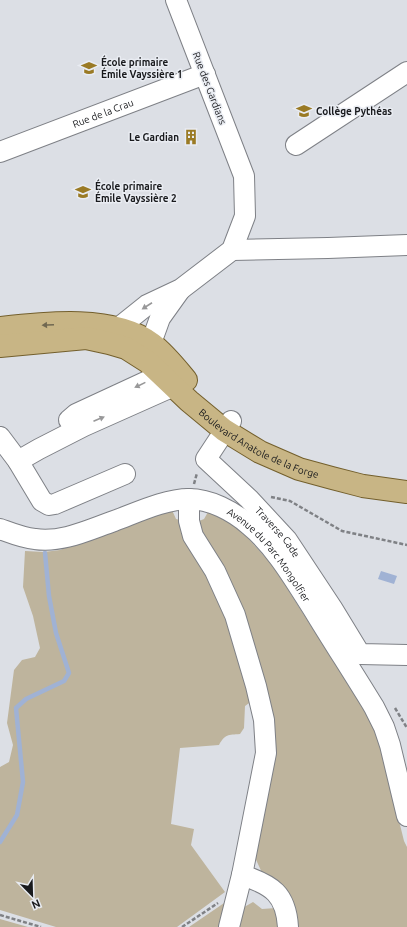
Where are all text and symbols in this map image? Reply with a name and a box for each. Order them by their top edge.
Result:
street label: Rue des Gardians [191,50,228,126]
place label: École primaire Émile Vayssière 1 [101,55,183,80]
school or university icon: École primaire Émile Vayssière 1 [80,59,98,77]
street label: Rue de la Crau [71,97,135,130]
school or university icon: Collège Pythéas [295,102,313,120]
place label: Collège Pythéas [316,106,392,117]
building icon: Le Gardian [182,128,200,146]
place label: Le Gardian [129,132,179,143]
place label: École primaire Émile Vayssière 2 [95,179,177,204]
school or university icon: École primaire Émile Vayssière 2 [74,183,92,201]
one-way arrow [141,302,152,310]
one-way arrow [42,321,54,328]
one-way arrow [134,382,145,388]
street label: Boulevard Anatole de la Forge [197,407,320,480]
one-way arrow [94,416,106,422]
street label: Traverse Cade [253,505,302,560]
street label: Avenue du Parc Mongolfier [225,506,312,604]
north arrow [12,875,52,915]
text: N [30,897,42,911]

